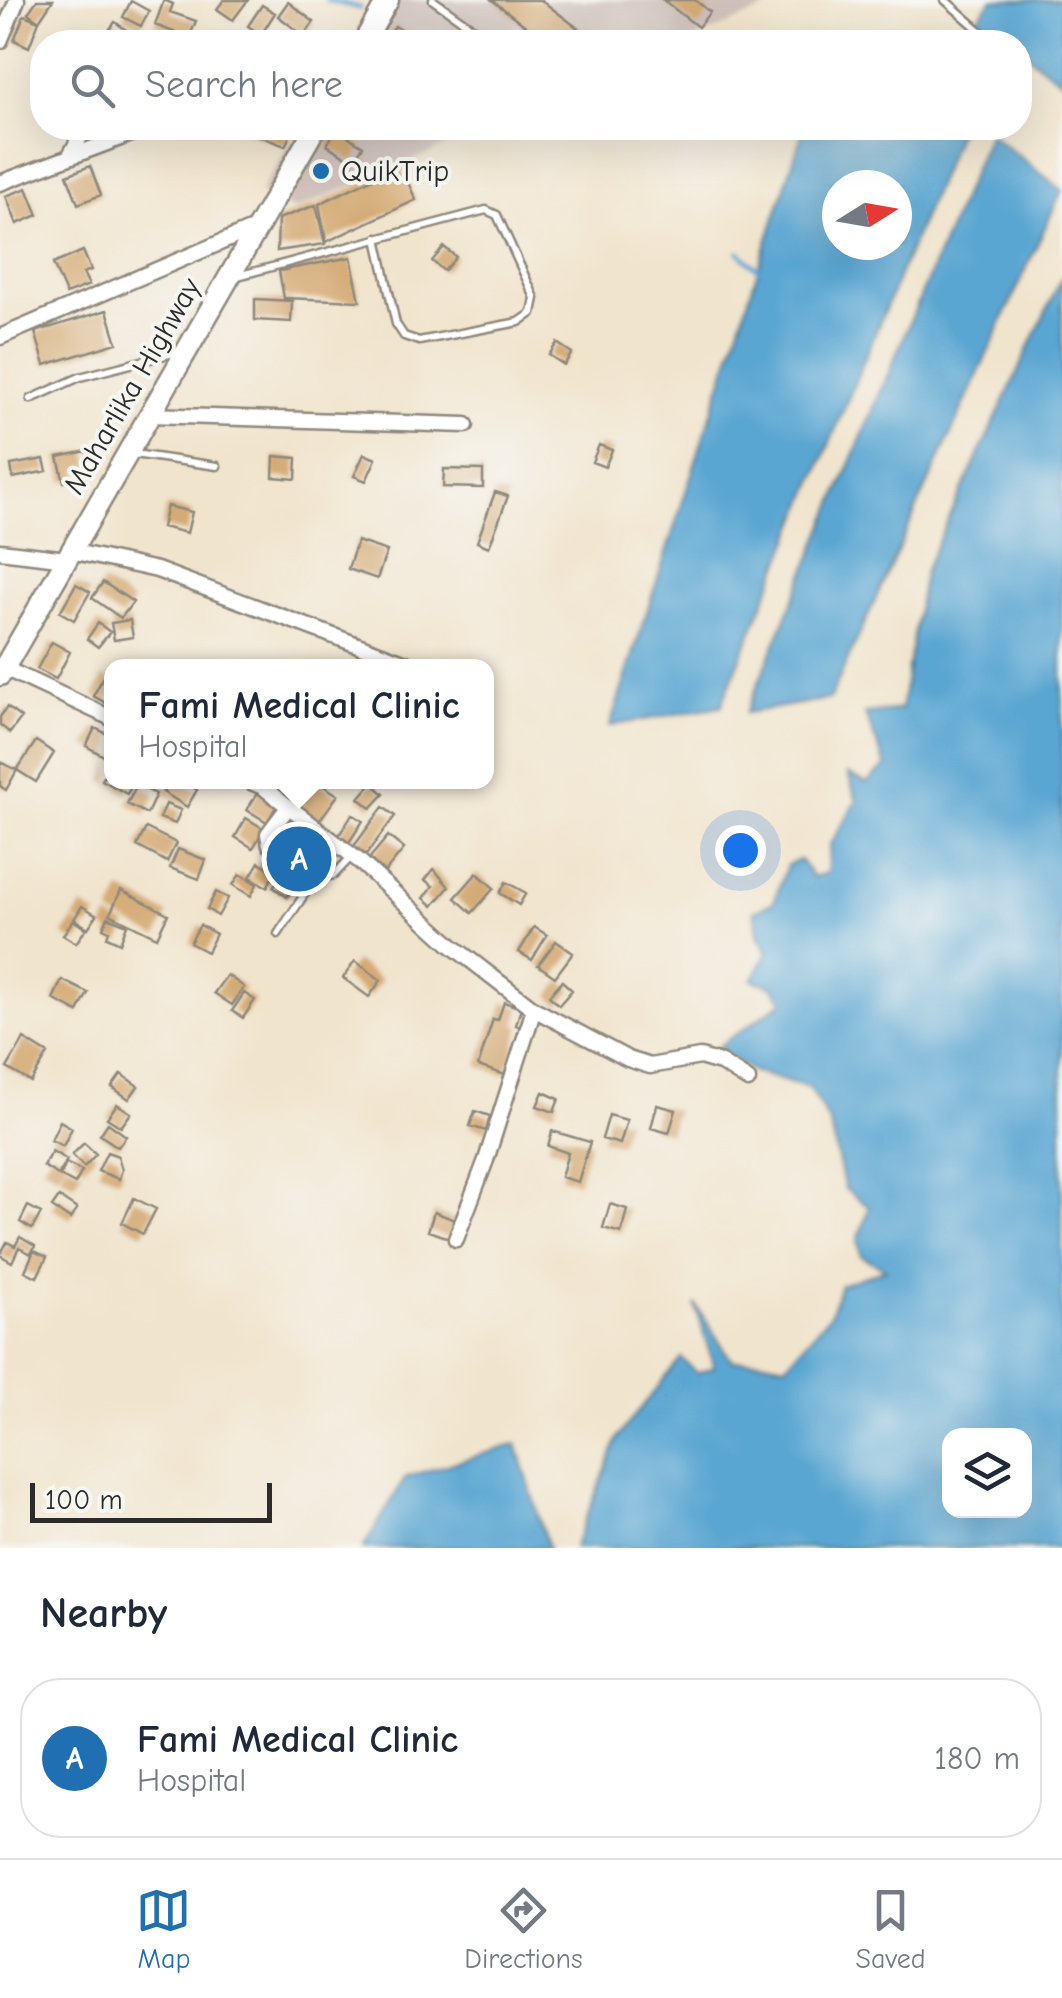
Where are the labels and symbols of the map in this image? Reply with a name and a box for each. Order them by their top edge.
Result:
place label: QuikTrip [341,154,449,189]
marker: QuikTrip [310,160,332,182]
north arrow [822,170,912,260]
street label: Maharlika Highway [56,271,209,500]
pin: A [266,822,332,896]
your location [715,825,766,876]
scale bar [30,1478,272,1522]

